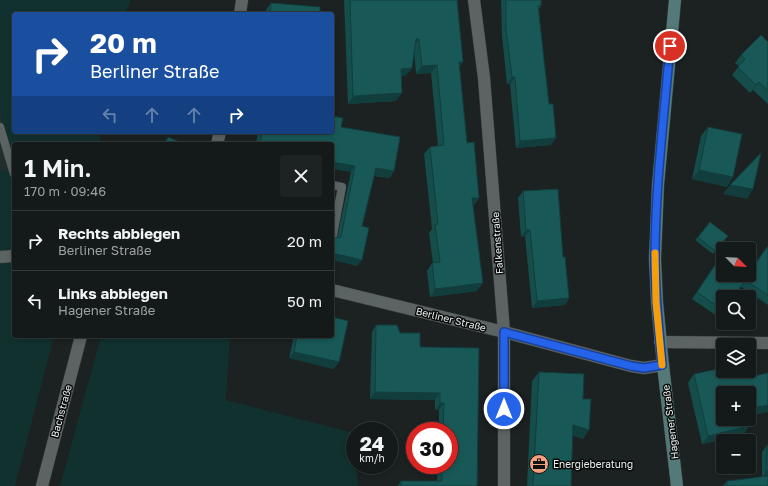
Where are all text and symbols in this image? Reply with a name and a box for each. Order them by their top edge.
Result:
text: 20 m [90,26,157,59]
icon: right [24,28,76,80]
pin [653,29,687,63]
icon: arrive [659,35,681,57]
text: Berliner Straße [90,60,219,82]
icon: left [99,104,121,126]
icon: ahead [141,104,163,126]
icon: ahead [183,104,205,126]
icon: right [225,104,247,126]
text: 1 Min. [24,153,92,182]
button: close [280,155,322,197]
text: 170 m · 09:46 [24,183,106,199]
street label: Falkenstraße [489,211,505,275]
text: Rechts abbiegen [58,224,180,242]
icon: right [24,230,46,252]
text: 20 m [287,232,322,250]
text: Berliner Straße [58,242,151,258]
north arrow [716,242,756,282]
map controls [716,242,756,474]
text: Links abbiegen [58,284,168,302]
icon: left [24,290,46,312]
button: search [716,290,756,330]
text: 50 m [287,292,322,310]
text: Hagener Straße [58,302,155,318]
street label: Berliner Straße [415,304,488,334]
button: layers [716,338,756,378]
street label: Bachstraße [48,383,74,439]
street label: Hagener Straße [659,384,681,460]
button: + [716,386,756,426]
position arrow [483,388,525,430]
speed limit sign: 30 [406,422,458,474]
text: 24 [360,431,384,455]
button: − [716,434,756,474]
text: km/h [359,452,385,464]
office icon: Energieberatung [528,453,550,475]
place label: Energieberatung [553,458,633,470]

